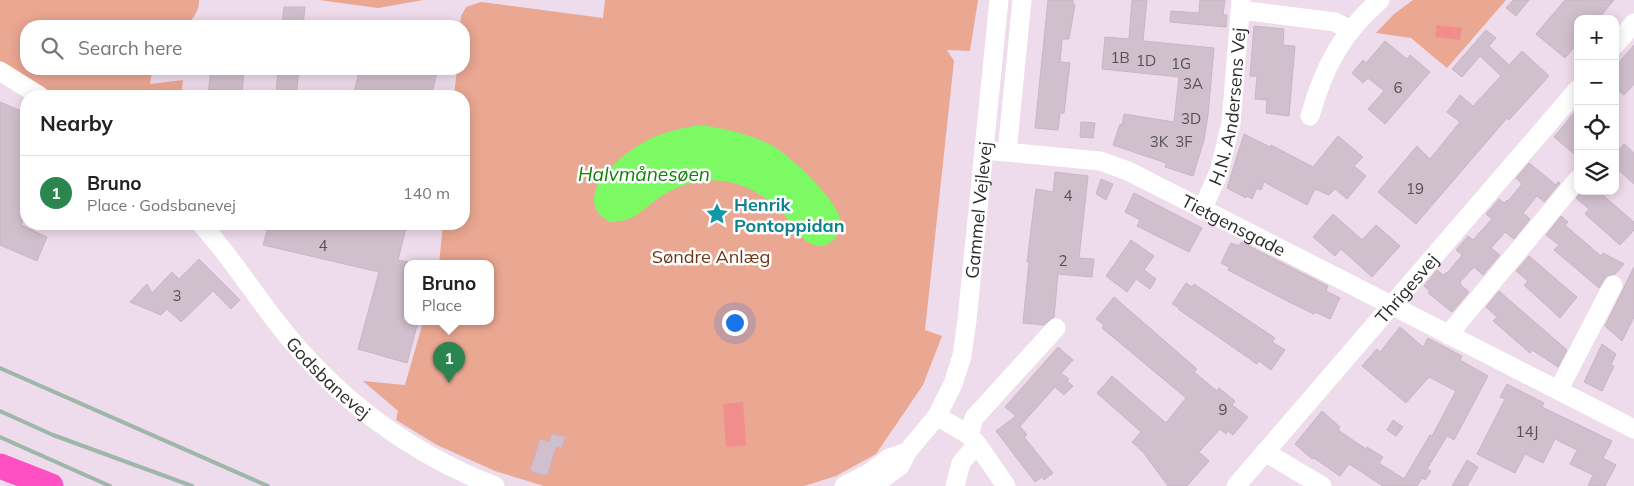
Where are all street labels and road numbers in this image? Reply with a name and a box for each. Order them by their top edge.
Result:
street label: H.N. Andersens Vej [1203,27,1250,189]
street label: Gammel Vejlevej [960,140,996,280]
street label: Tietgensgade [1178,189,1290,261]
street label: Thrigesvej [1370,248,1443,328]
street label: Godsbanevej [281,332,375,424]

